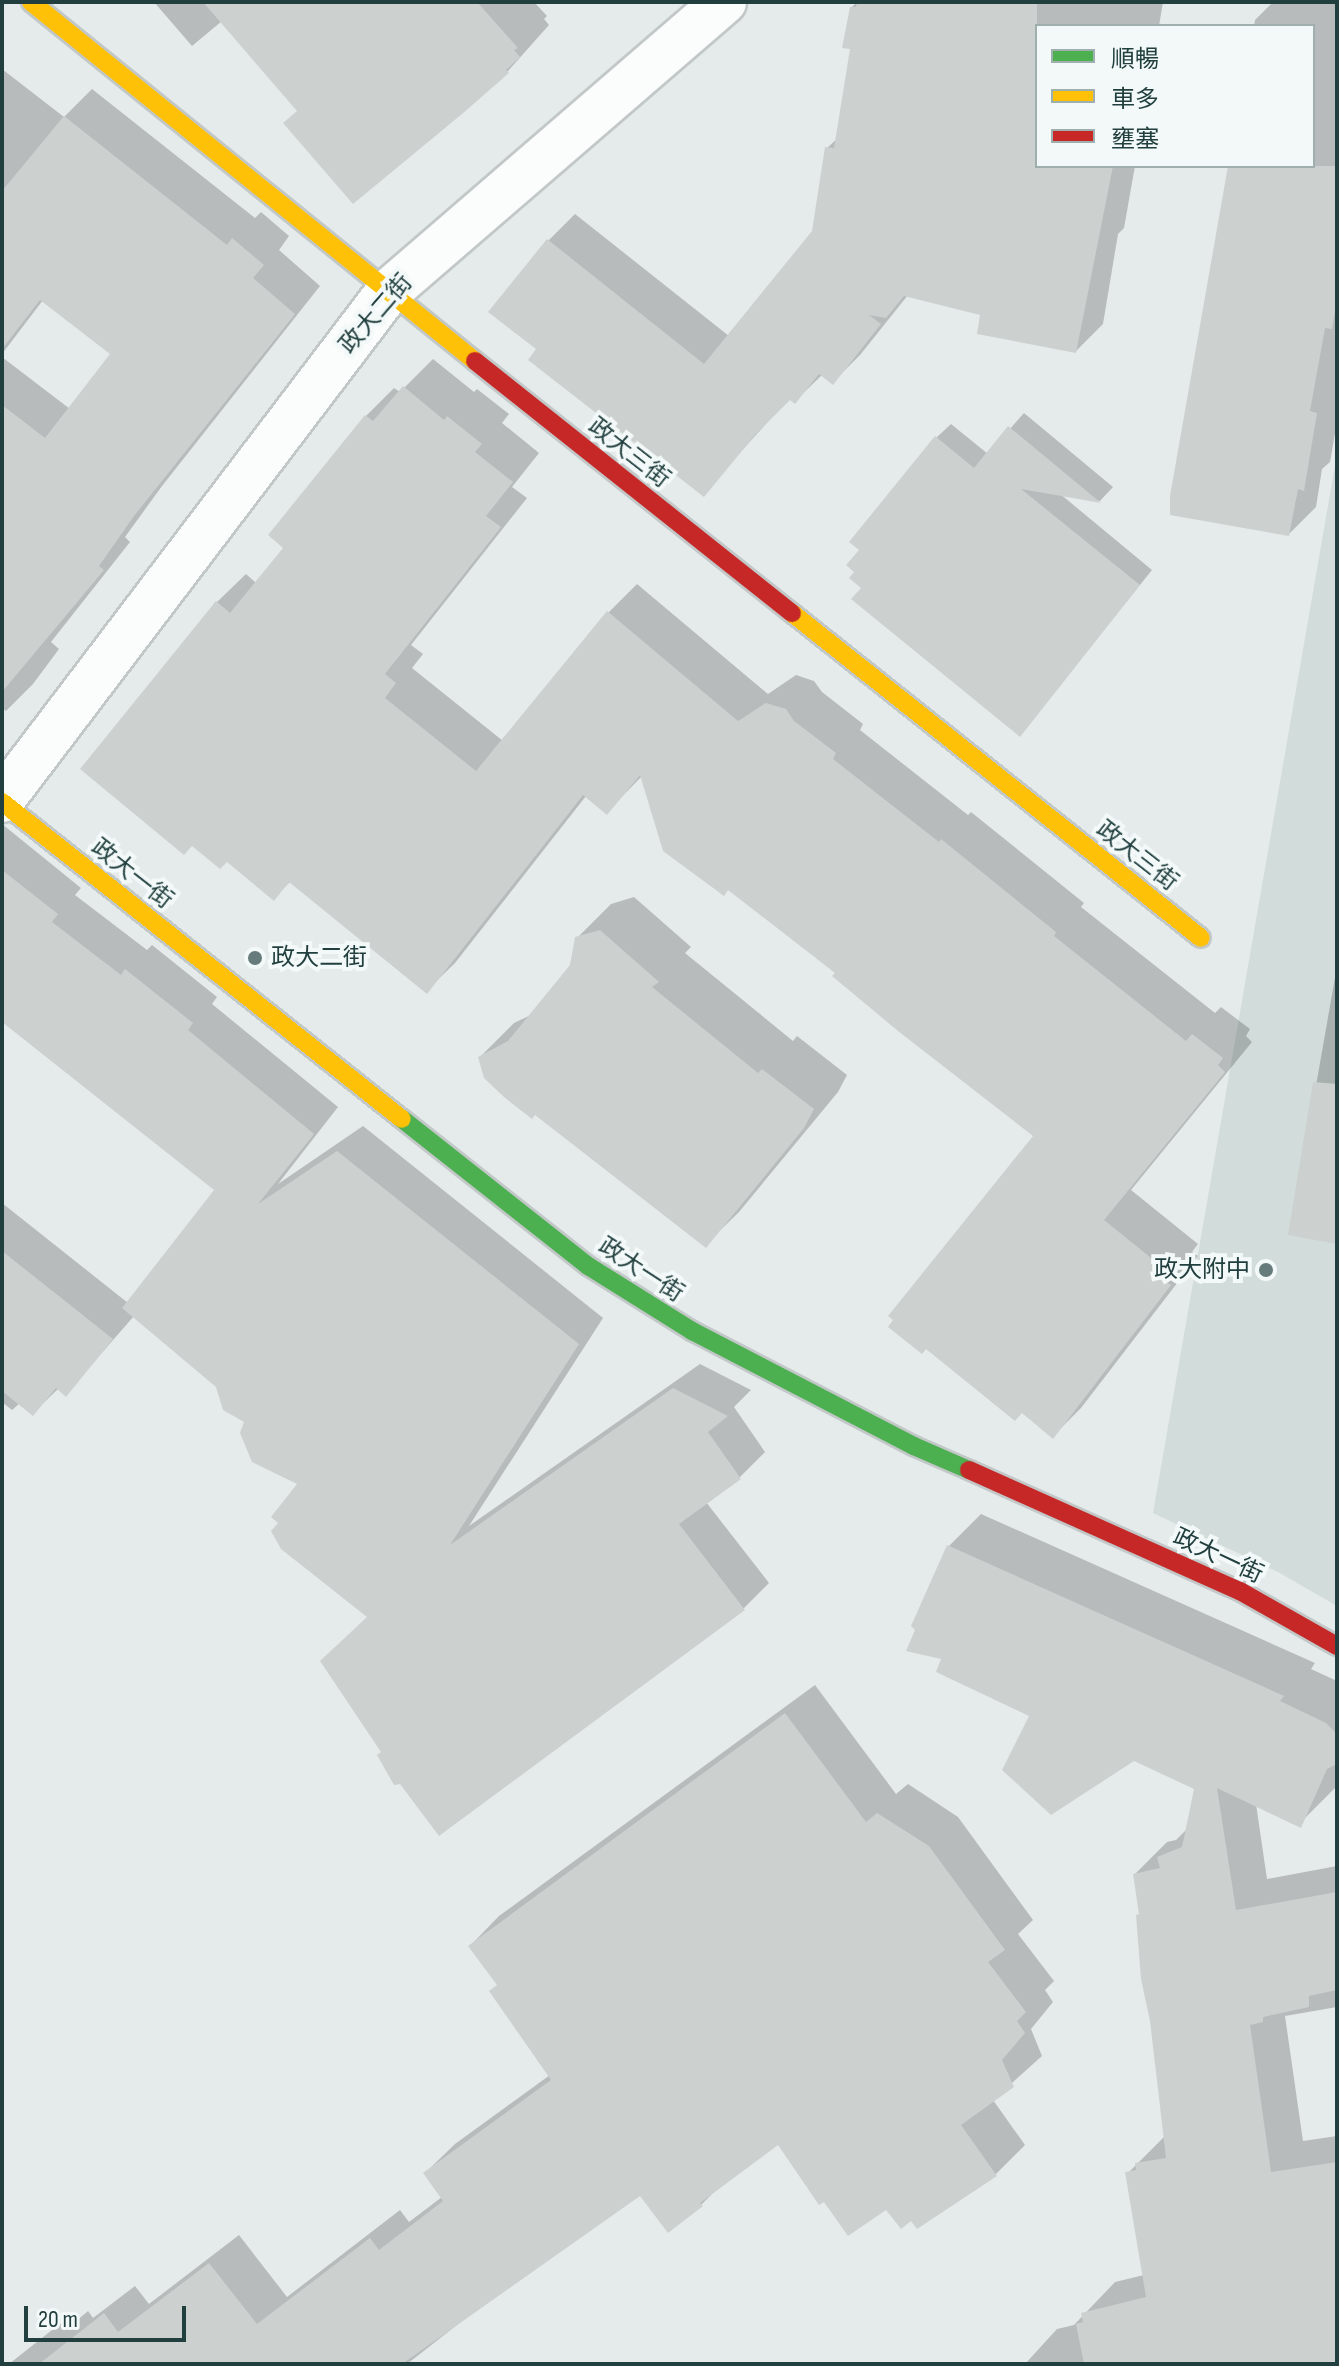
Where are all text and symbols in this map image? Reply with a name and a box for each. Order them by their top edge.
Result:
legend [1035,24,1315,168]
text: 順暢 [1111,45,1159,74]
text: 車多 [1111,85,1159,114]
text: 壅塞 [1111,125,1159,154]
street label: 政大二街 [334,268,418,360]
street label: 政大三街 [582,412,676,494]
street label: 政大三街 [1090,815,1184,897]
street label: 政大一街 [85,833,179,915]
place label: 政大二街 [271,944,367,972]
marker: 政大二街 [246,949,264,967]
street label: 政大一街 [593,1232,689,1308]
place label: 政大附中 [1154,1256,1250,1284]
marker: 政大附中 [1257,1261,1275,1279]
street label: 政大一街 [1168,1523,1268,1589]
scale bar [28,2290,190,2340]
text: 20 m [38,2305,78,2334]

